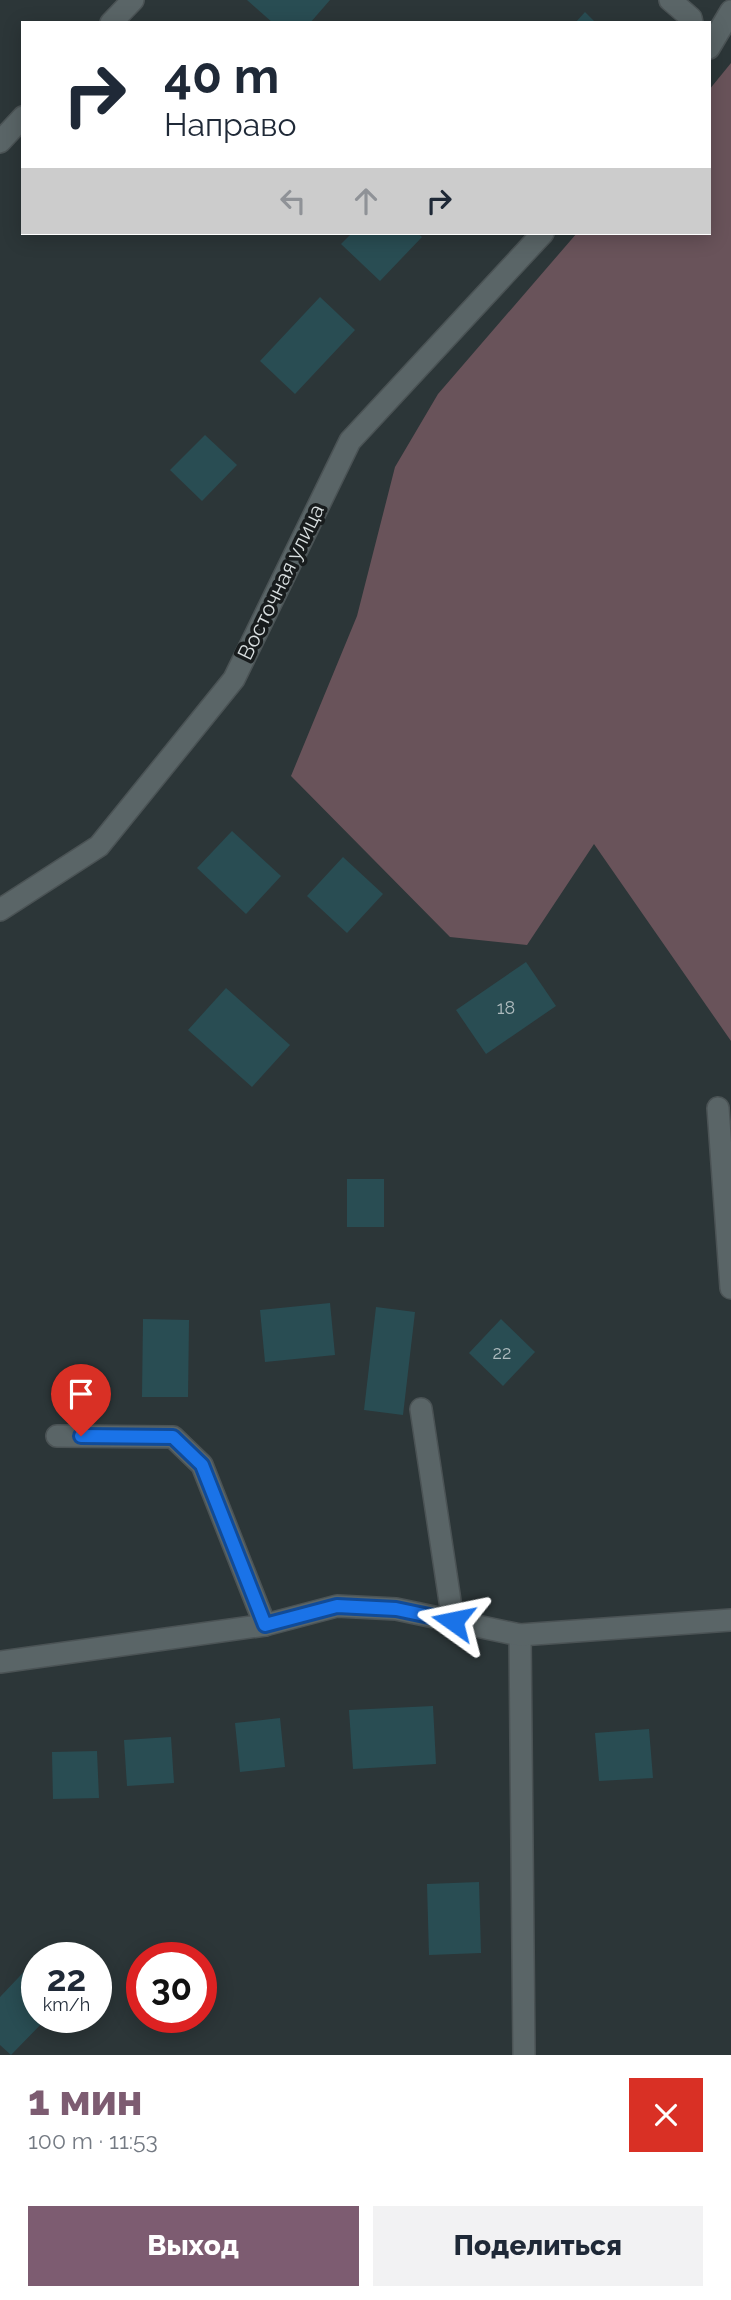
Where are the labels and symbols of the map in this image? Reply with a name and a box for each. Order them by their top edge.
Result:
street label: Восточная улица [232,500,329,664]
house number: 18 [497,997,515,1018]
house number: 22 [493,1342,511,1363]
pin [51,1364,111,1436]
position arrow [416,1584,490,1658]
speed limit sign: 30 [126,1942,217,2033]

